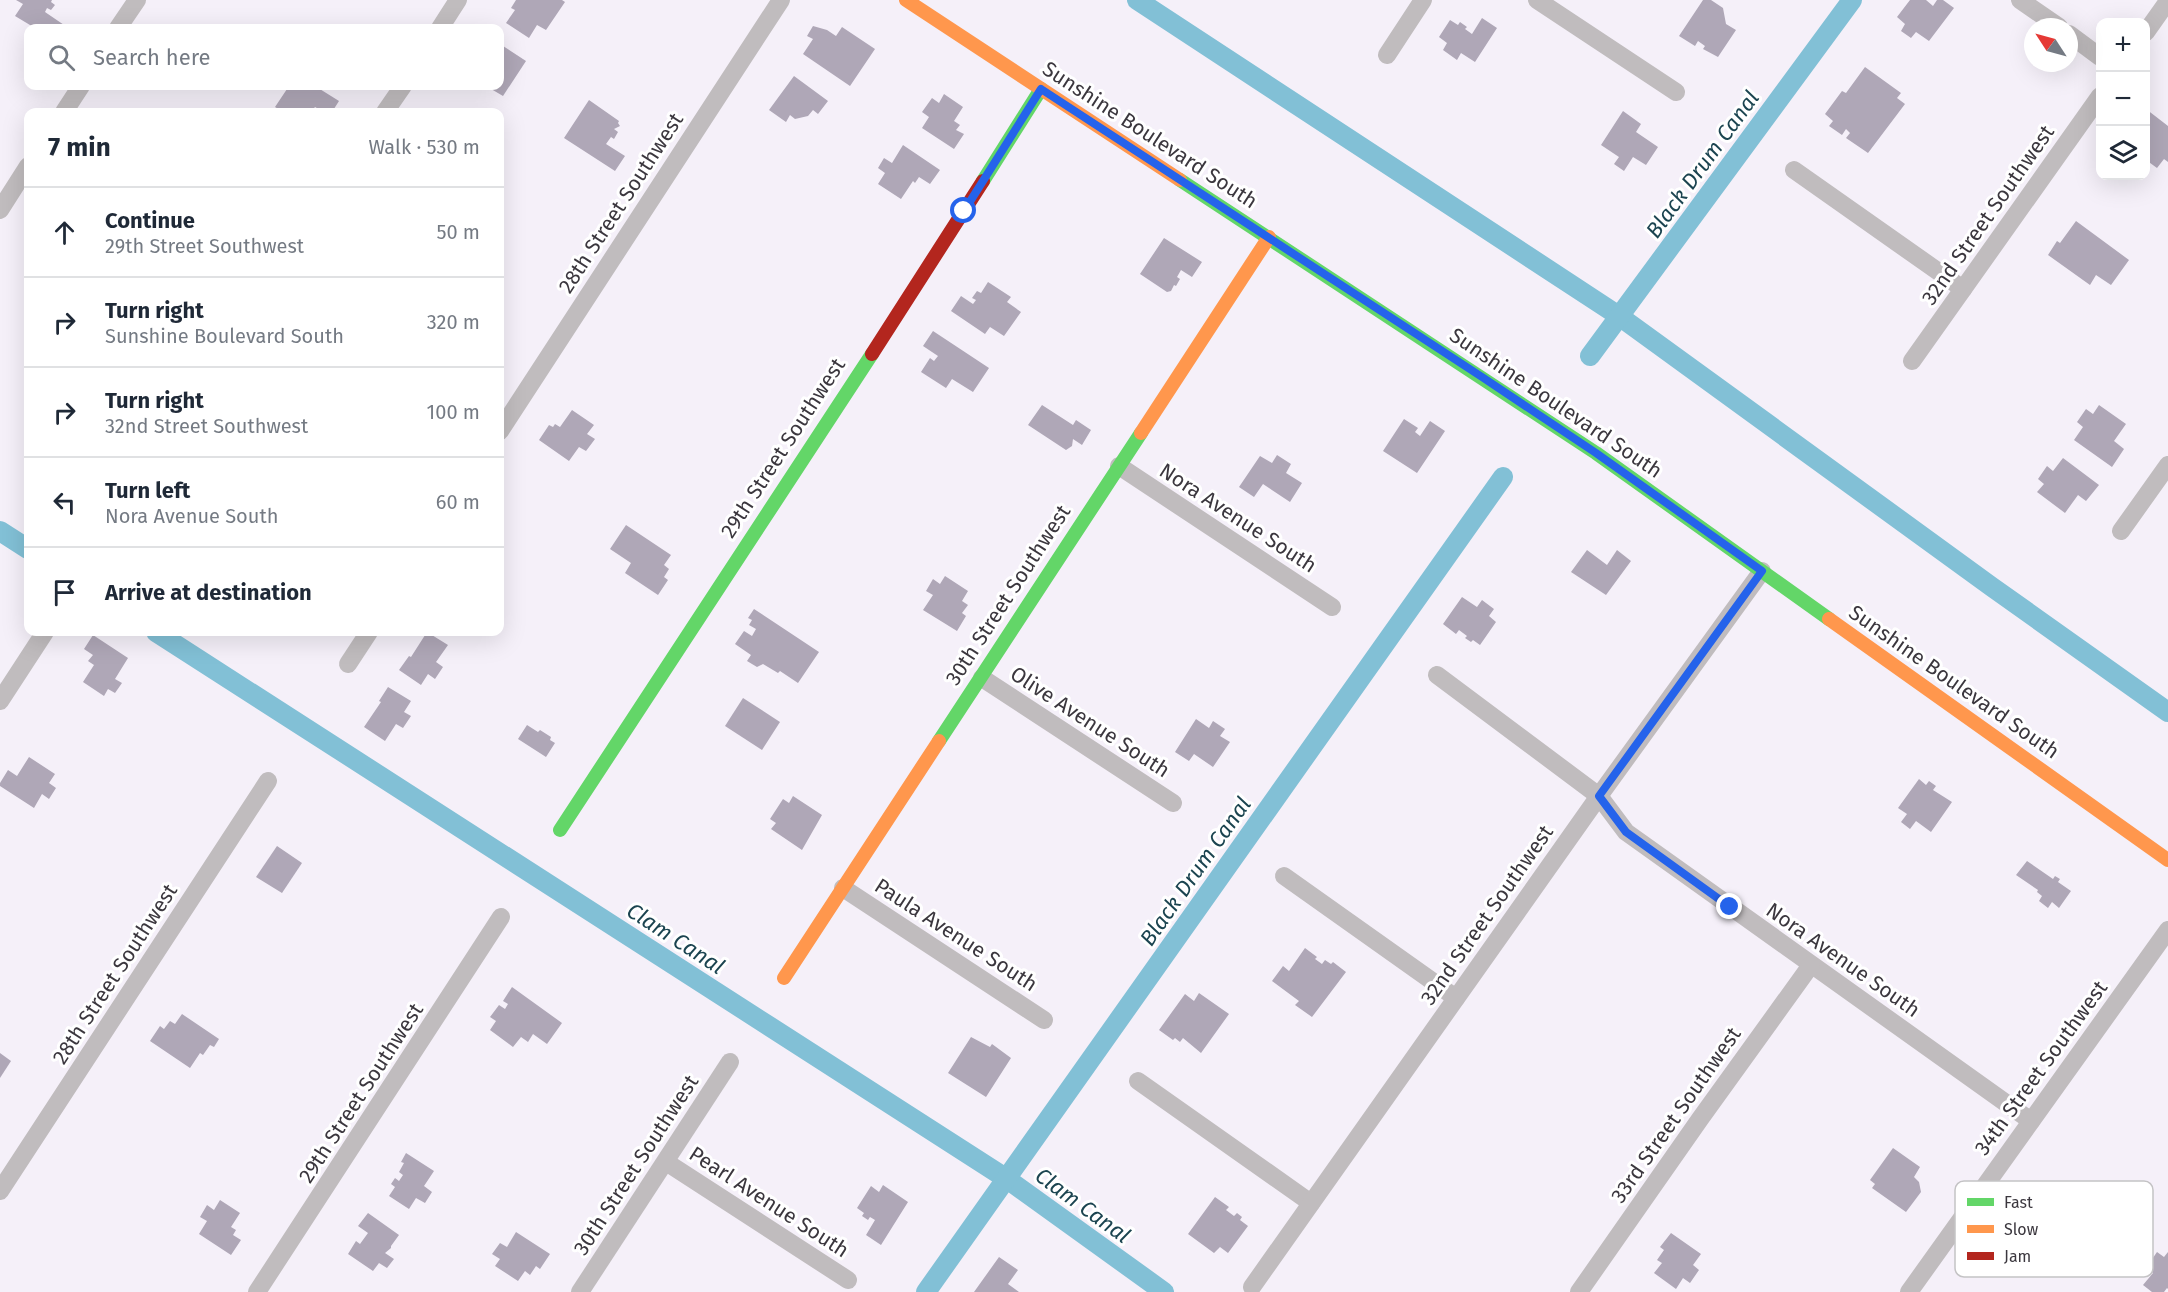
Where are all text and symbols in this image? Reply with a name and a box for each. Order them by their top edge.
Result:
north arrow [2024,18,2078,72]
map controls [2096,18,2150,180]
button: + [2096,18,2150,72]
search box [24,24,504,90]
icon: search [45,41,78,74]
text: Search here [93,44,211,71]
street label: Sunshine Boulevard South [1038,56,1262,214]
button: − [2096,72,2150,126]
water label: Black Drum Canal [1640,85,1765,243]
street label: 28th Street Southwest [553,108,689,298]
street label: 32nd Street Southwest [1916,120,2060,310]
button: layers [2096,126,2150,180]
text: 7 min [48,132,111,163]
text: Walk · 530 m [368,135,480,159]
route start [950,197,976,223]
text: Continue [105,207,195,234]
icon: ahead [48,216,81,249]
text: 50 m [436,220,480,244]
text: 29th Street Southwest [105,234,304,258]
text: Turn right [105,297,204,324]
icon: right [48,306,81,339]
text: 320 m [427,310,480,334]
street label: Sunshine Boulevard South [1445,322,1667,484]
text: Sunshine Boulevard South [105,324,344,348]
street label: 29th Street Southwest [715,353,851,543]
text: Turn right [105,387,204,414]
icon: right [48,396,81,429]
text: 100 m [427,400,480,424]
text: 32nd Street Southwest [105,414,308,438]
street label: Nora Avenue South [1155,458,1321,578]
text: Turn left [105,477,190,504]
icon: left [48,486,81,519]
text: 60 m [436,490,480,514]
street label: 30th Street Southwest [940,500,1076,690]
text: Nora Avenue South [105,504,278,528]
icon: arrive [48,576,81,609]
text: Arrive at destination [105,579,312,606]
street label: Sunshine Boulevard South [1844,599,2064,765]
street label: Olive Avenue South [1005,661,1175,783]
water label: Black Drum Canal [1134,792,1257,951]
street label: 32nd Street Southwest [1415,820,1559,1010]
street label: Paula Avenue South [870,873,1042,997]
street label: 28th Street Southwest [47,879,183,1069]
route end [1716,893,1742,919]
water label: Clam Canal [622,897,730,980]
street label: Nora Avenue South [1761,897,1925,1023]
street label: 34th Street Southwest [1969,975,2113,1160]
street label: 29th Street Southwest [293,998,429,1188]
street label: 33rd Street Southwest [1605,1022,1747,1208]
street label: 30th Street Southwest [568,1070,704,1260]
street label: Pearl Avenue South [684,1141,854,1263]
water label: Clam Canal [1030,1162,1136,1249]
legend [1955,1181,2153,1277]
text: Fast [2004,1193,2033,1212]
text: Slow [2004,1220,2039,1239]
text: Jam [2004,1247,2031,1266]

